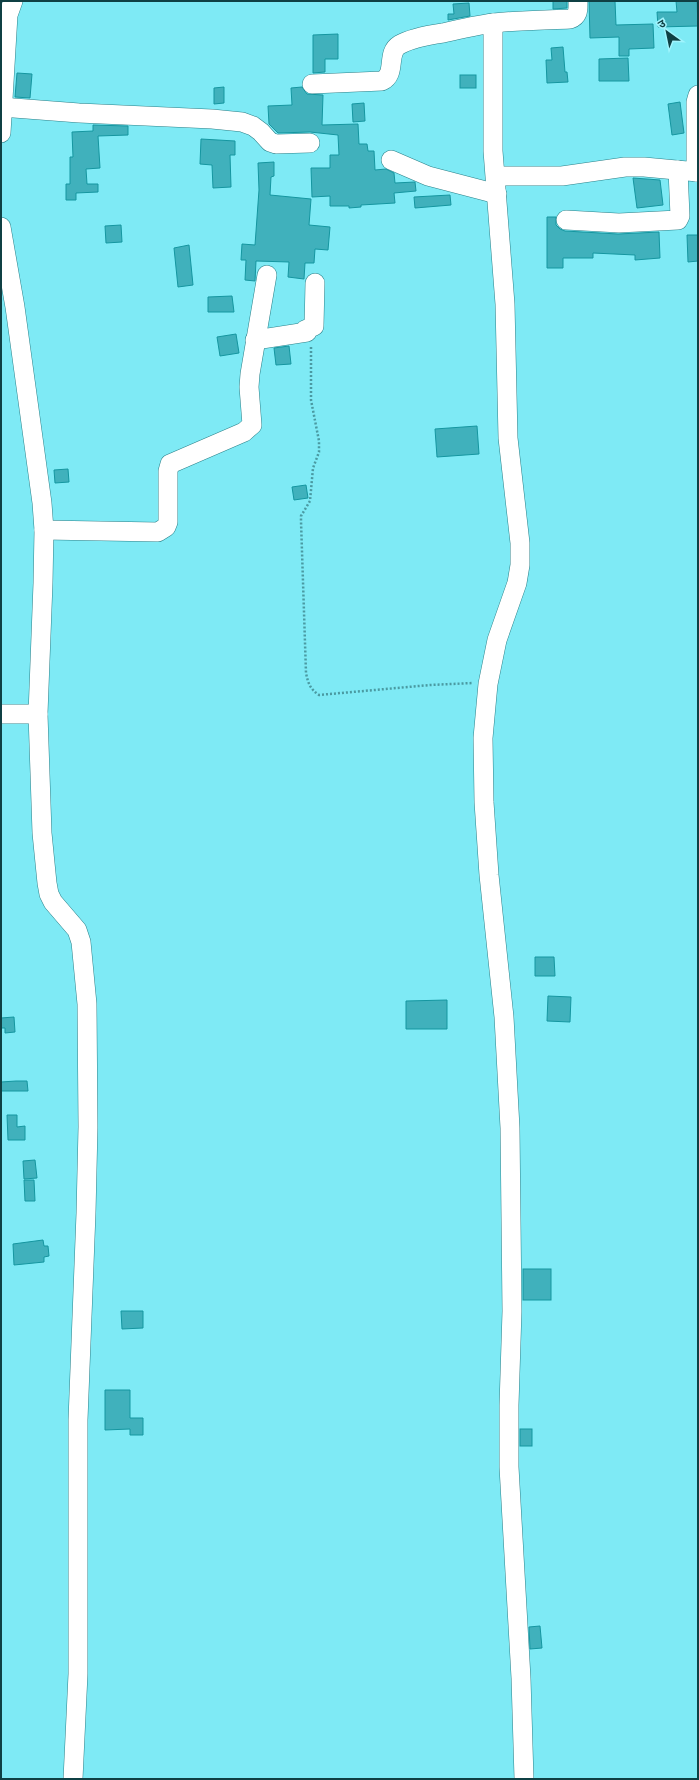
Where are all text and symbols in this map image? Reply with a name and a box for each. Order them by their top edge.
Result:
north arrow [647,12,687,52]
text: उ [655,16,668,30]

